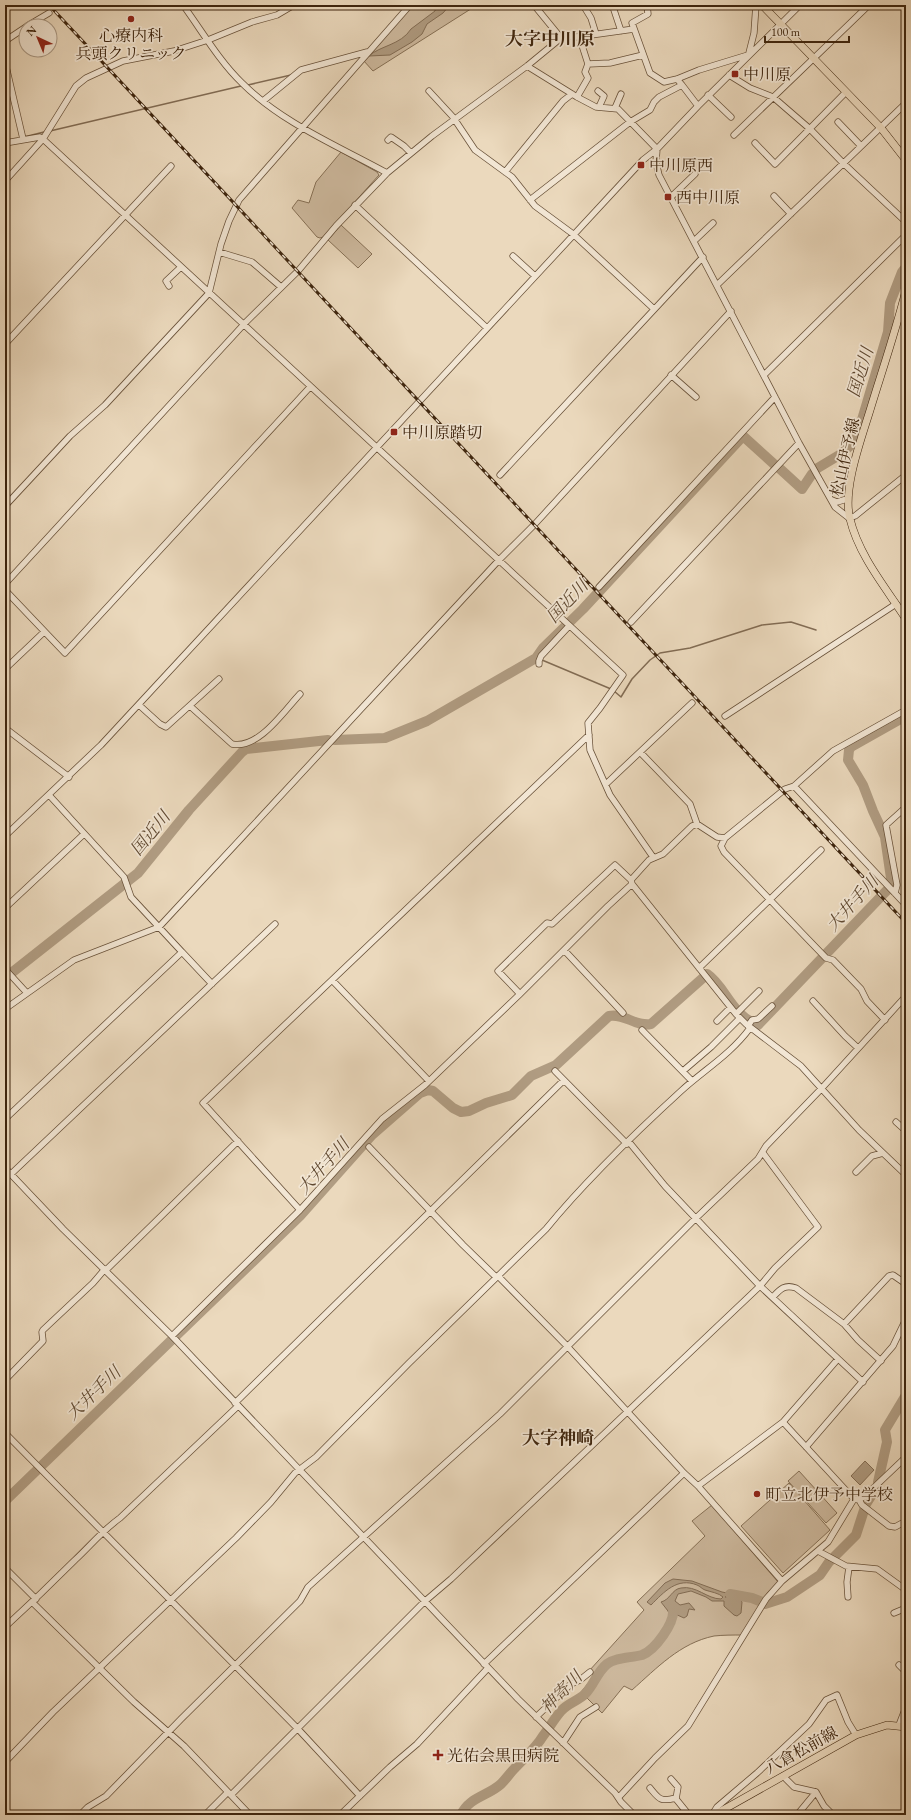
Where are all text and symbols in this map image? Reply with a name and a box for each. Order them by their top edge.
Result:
marker: 心療内科 兵頭クリニック [126,14,136,24]
north arrow [18,18,58,58]
scale bar [765,18,849,44]
text: N [23,23,39,39]
text: 100 m [771,24,801,40]
place label: 心療内科 兵頭クリニック [75,25,187,64]
district label: 大字中川原 [505,27,595,50]
place label: 中川原 [743,64,791,85]
marker: 中川原 [730,69,740,79]
place label: 中川原西 [649,155,713,176]
marker: 中川原西 [636,160,646,170]
place label: 西中川原 [676,187,740,208]
marker: 西中川原 [663,192,673,202]
water label: 国近川 [842,342,879,400]
street label: 松山伊予線 [826,416,864,498]
place label: 中川原踏切 [402,422,482,443]
marker: 中川原踏切 [389,427,399,437]
water label: 国近川 [542,573,594,627]
water label: 国近川 [125,805,176,860]
water label: 大井手川 [821,869,884,936]
water label: 大井手川 [292,1132,355,1199]
water label: 大井手川 [61,1360,127,1425]
district label: 大字神崎 [522,1426,594,1449]
place label: 町立北伊予中学校 [765,1484,893,1505]
marker: 町立北伊予中学校 [752,1489,762,1499]
water label: 神寄川 [535,1665,588,1718]
street label: 八倉松前線 [761,1721,841,1779]
place label: 光佑会黒田病院 [447,1745,559,1766]
marker: 光佑会黒田病院 [432,1749,444,1761]

